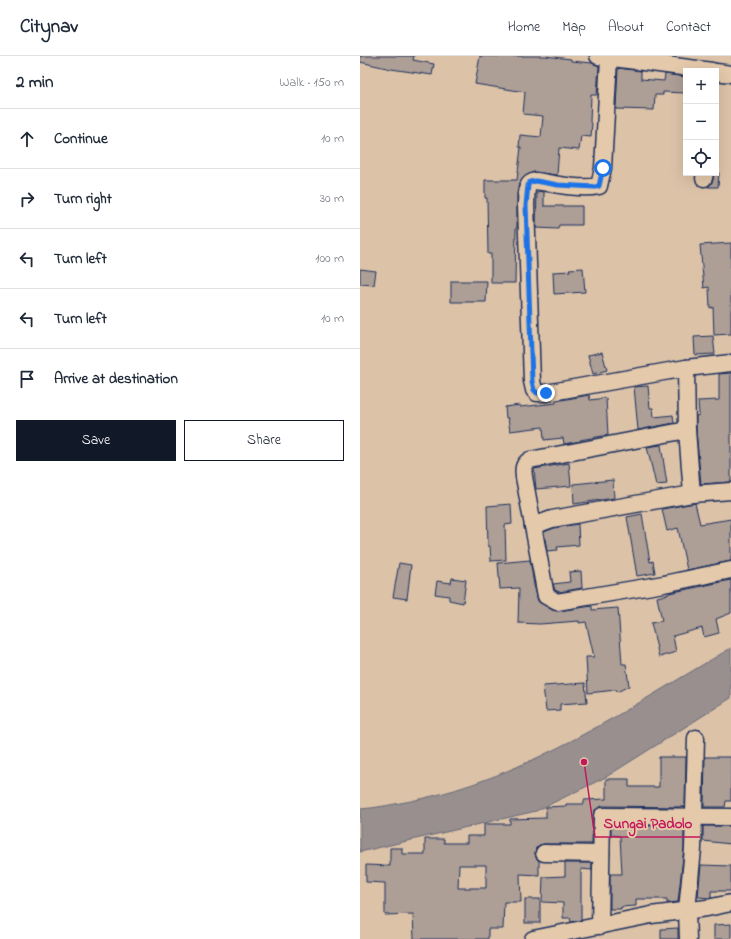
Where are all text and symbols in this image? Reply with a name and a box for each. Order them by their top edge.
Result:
text: Citynav [20,14,78,41]
text: Home [508,17,540,38]
text: Map [562,17,586,38]
text: About [608,17,644,38]
text: Contact [666,17,711,38]
map controls [683,68,719,176]
button: + [683,68,719,104]
text: 2 min [16,70,53,95]
text: Walk · 150 m [279,73,344,92]
button: − [683,104,719,140]
icon: ahead [16,128,38,150]
text: Continue [54,128,108,150]
text: 10 m [321,129,344,148]
button: locate [683,140,719,176]
route start [594,159,612,177]
icon: right [16,188,38,210]
text: Turn right [54,188,112,210]
text: 30 m [320,189,344,208]
icon: left [16,248,38,270]
text: Turn left [54,248,107,270]
text: 100 m [315,249,344,268]
icon: left [16,308,38,330]
text: Turn left [54,308,107,330]
text: 10 m [321,309,344,328]
icon: arrive [16,368,38,390]
text: Arrive at destination [54,368,178,390]
route end [537,384,555,402]
button: Save [16,420,176,461]
button: Share [184,420,344,461]
callout: Sungai Padolo [595,810,700,837]
text: Sungai Padolo [604,813,693,837]

